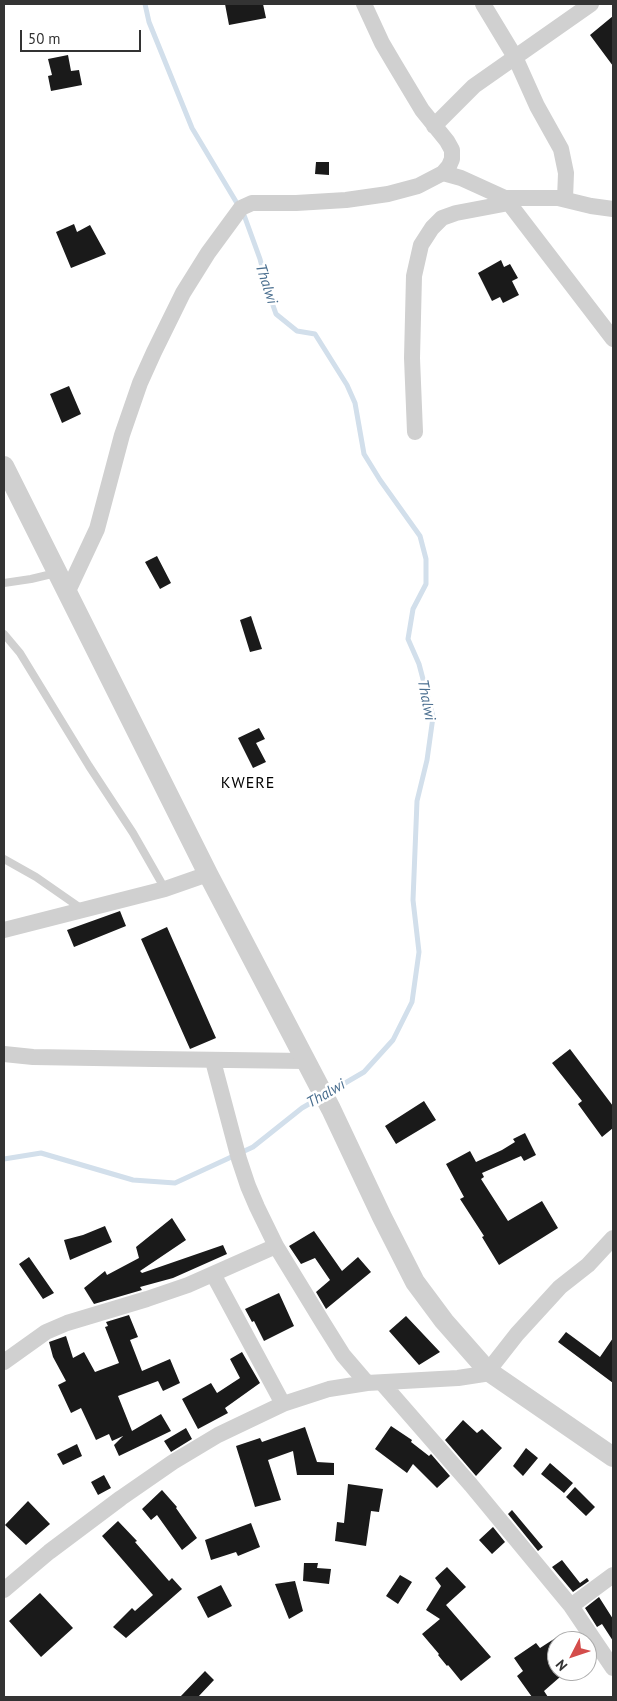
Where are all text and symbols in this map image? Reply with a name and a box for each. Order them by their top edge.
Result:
scale bar [22,20,144,52]
text: 50 m [28,29,61,48]
water label: Thalwi [251,262,281,306]
water label: Thalwi [413,678,439,722]
district label: KWERE [220,773,276,793]
water label: Thalwi [304,1076,348,1112]
north arrow [547,1631,597,1681]
text: N [552,1656,571,1675]

